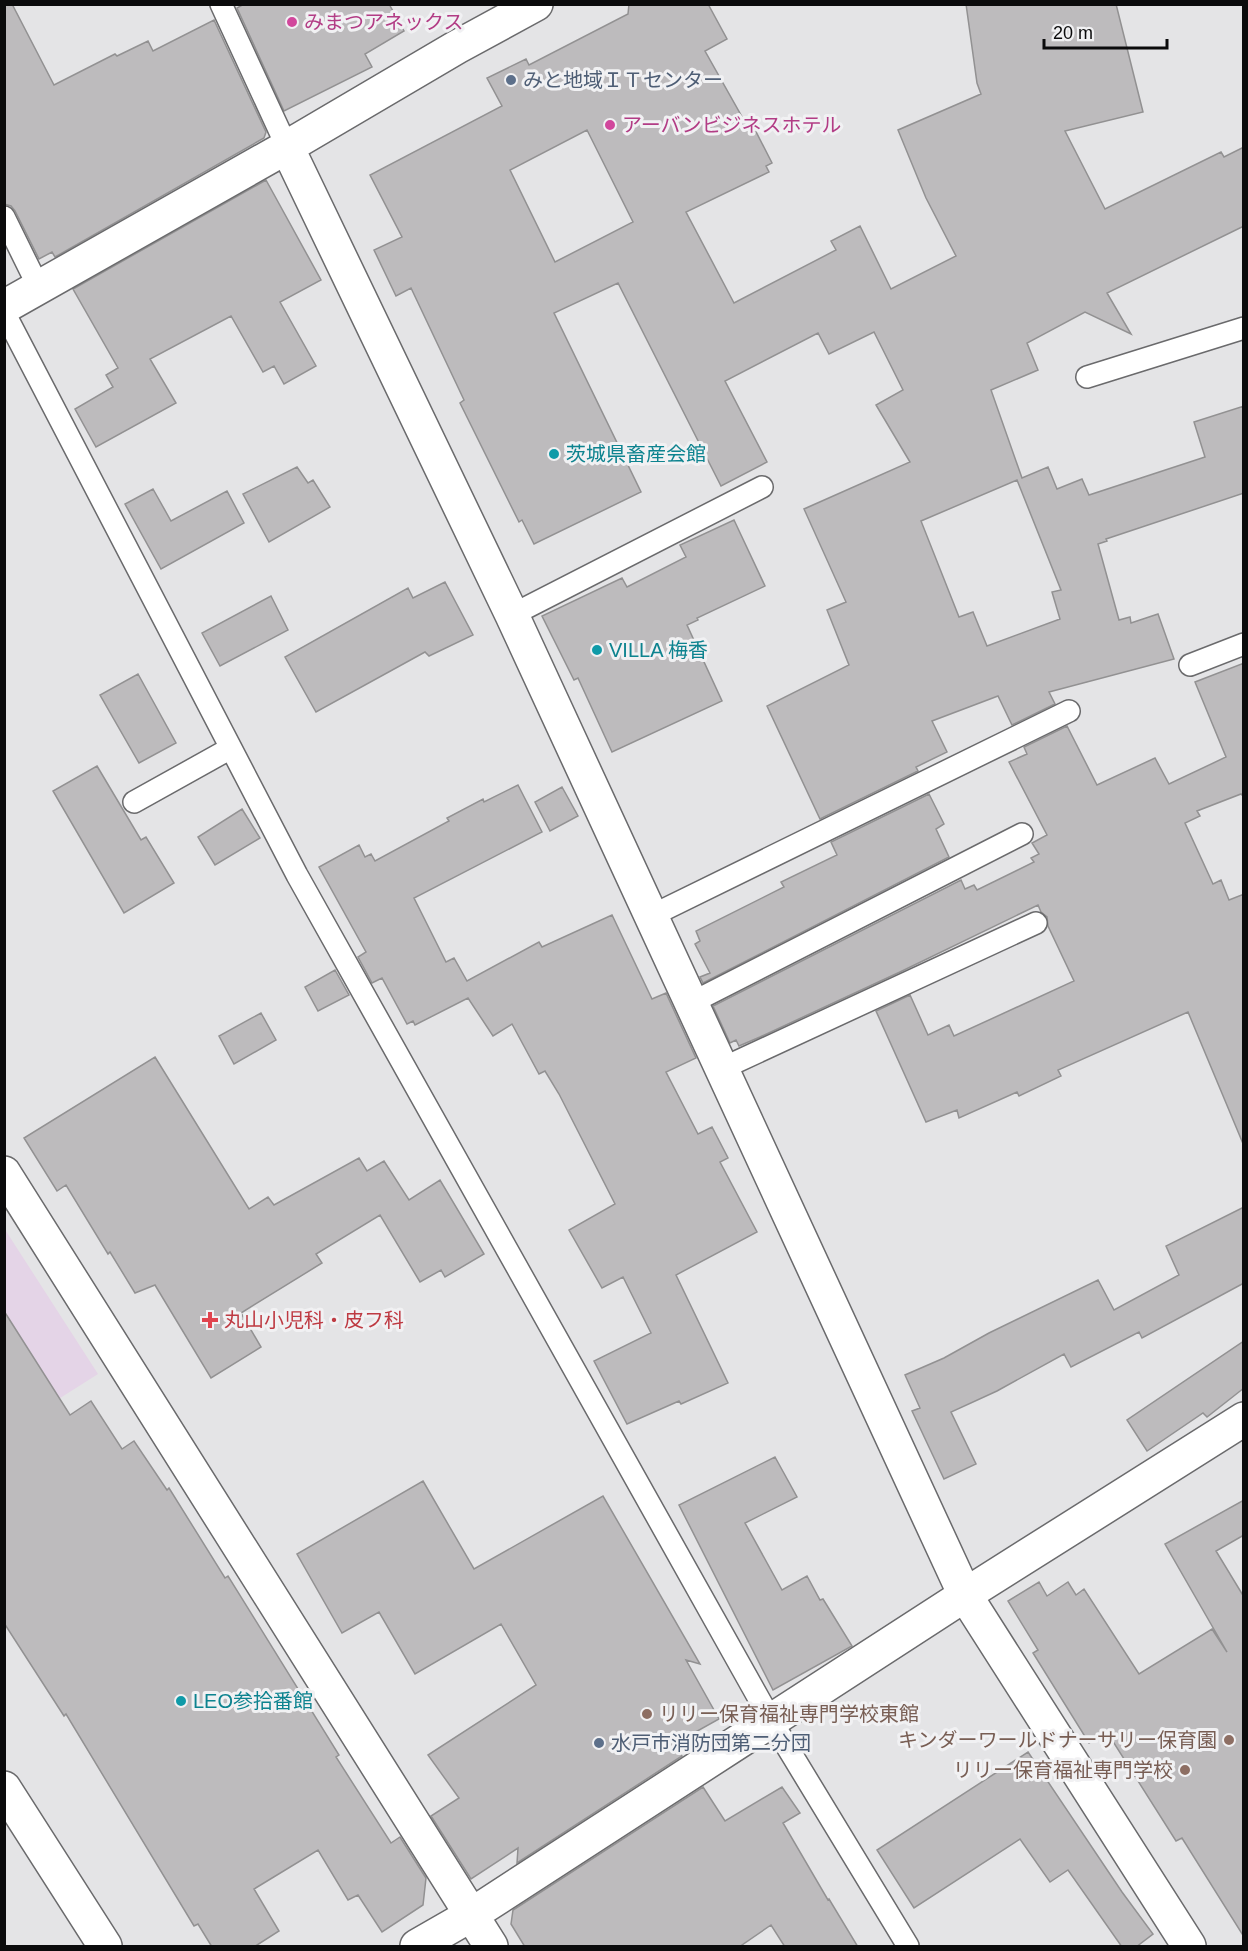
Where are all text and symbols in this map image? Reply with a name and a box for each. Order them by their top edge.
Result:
place label: みまつアネックス [304,11,463,33]
scale bar [1044,12,1167,50]
marker: みまつアネックス [285,15,299,29]
text: 20 m [1053,23,1093,43]
place label: みと地域ＩＴセンター [523,69,723,91]
marker: みと地域ＩＴセンター [504,73,518,87]
place label: アーバンビジネスホテル [622,114,842,136]
marker: アーバンビジネスホテル [603,118,617,132]
place label: 茨城県畜産会館 [566,443,706,465]
marker: 茨城県畜産会館 [547,447,561,461]
place label: VILLA 梅香 [609,639,708,661]
marker: VILLA 梅香 [590,643,604,657]
place label: 丸山小児科・皮フ科 [224,1309,404,1331]
marker: 丸山小児科・皮フ科 [201,1311,219,1329]
place label: LEO参拾番館 [193,1690,313,1712]
marker: LEO参拾番館 [174,1694,188,1708]
place label: リリー保育福祉専門学校東館 [659,1703,919,1725]
marker: リリー保育福祉専門学校東館 [640,1707,654,1721]
place label: キンダーワールドナーサリー保育園 [898,1729,1217,1751]
place label: 水戸市消防団第二分団 [611,1732,811,1754]
marker: キンダーワールドナーサリー保育園 [1222,1733,1236,1747]
marker: 水戸市消防団第二分団 [592,1736,606,1750]
place label: リリー保育福祉専門学校 [953,1759,1173,1781]
marker: リリー保育福祉専門学校 [1178,1763,1192,1777]

